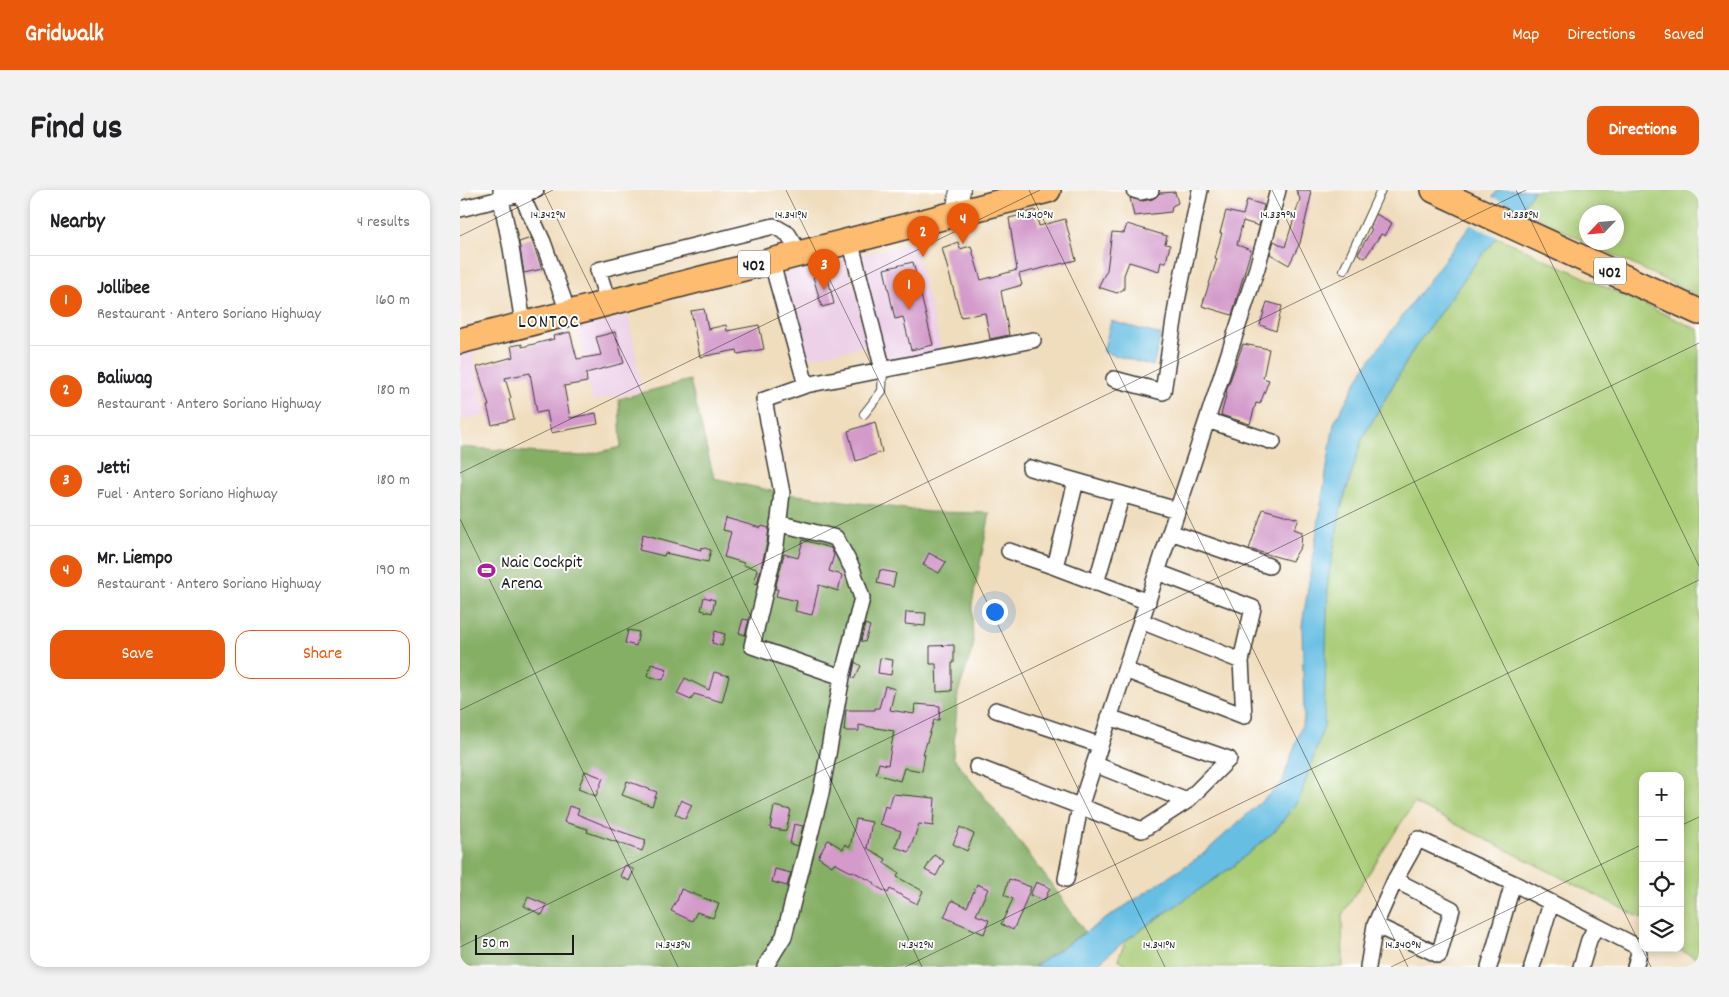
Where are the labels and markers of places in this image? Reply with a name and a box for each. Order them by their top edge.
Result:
pin: 4 [947,203,979,244]
pin: 2 [907,216,939,257]
pin: 3 [808,249,840,290]
pin: 1 [893,269,925,310]
place label: Naic Cockpit Arena [501,551,583,597]
sports icon: Naic Cockpit Arena [477,561,497,581]

